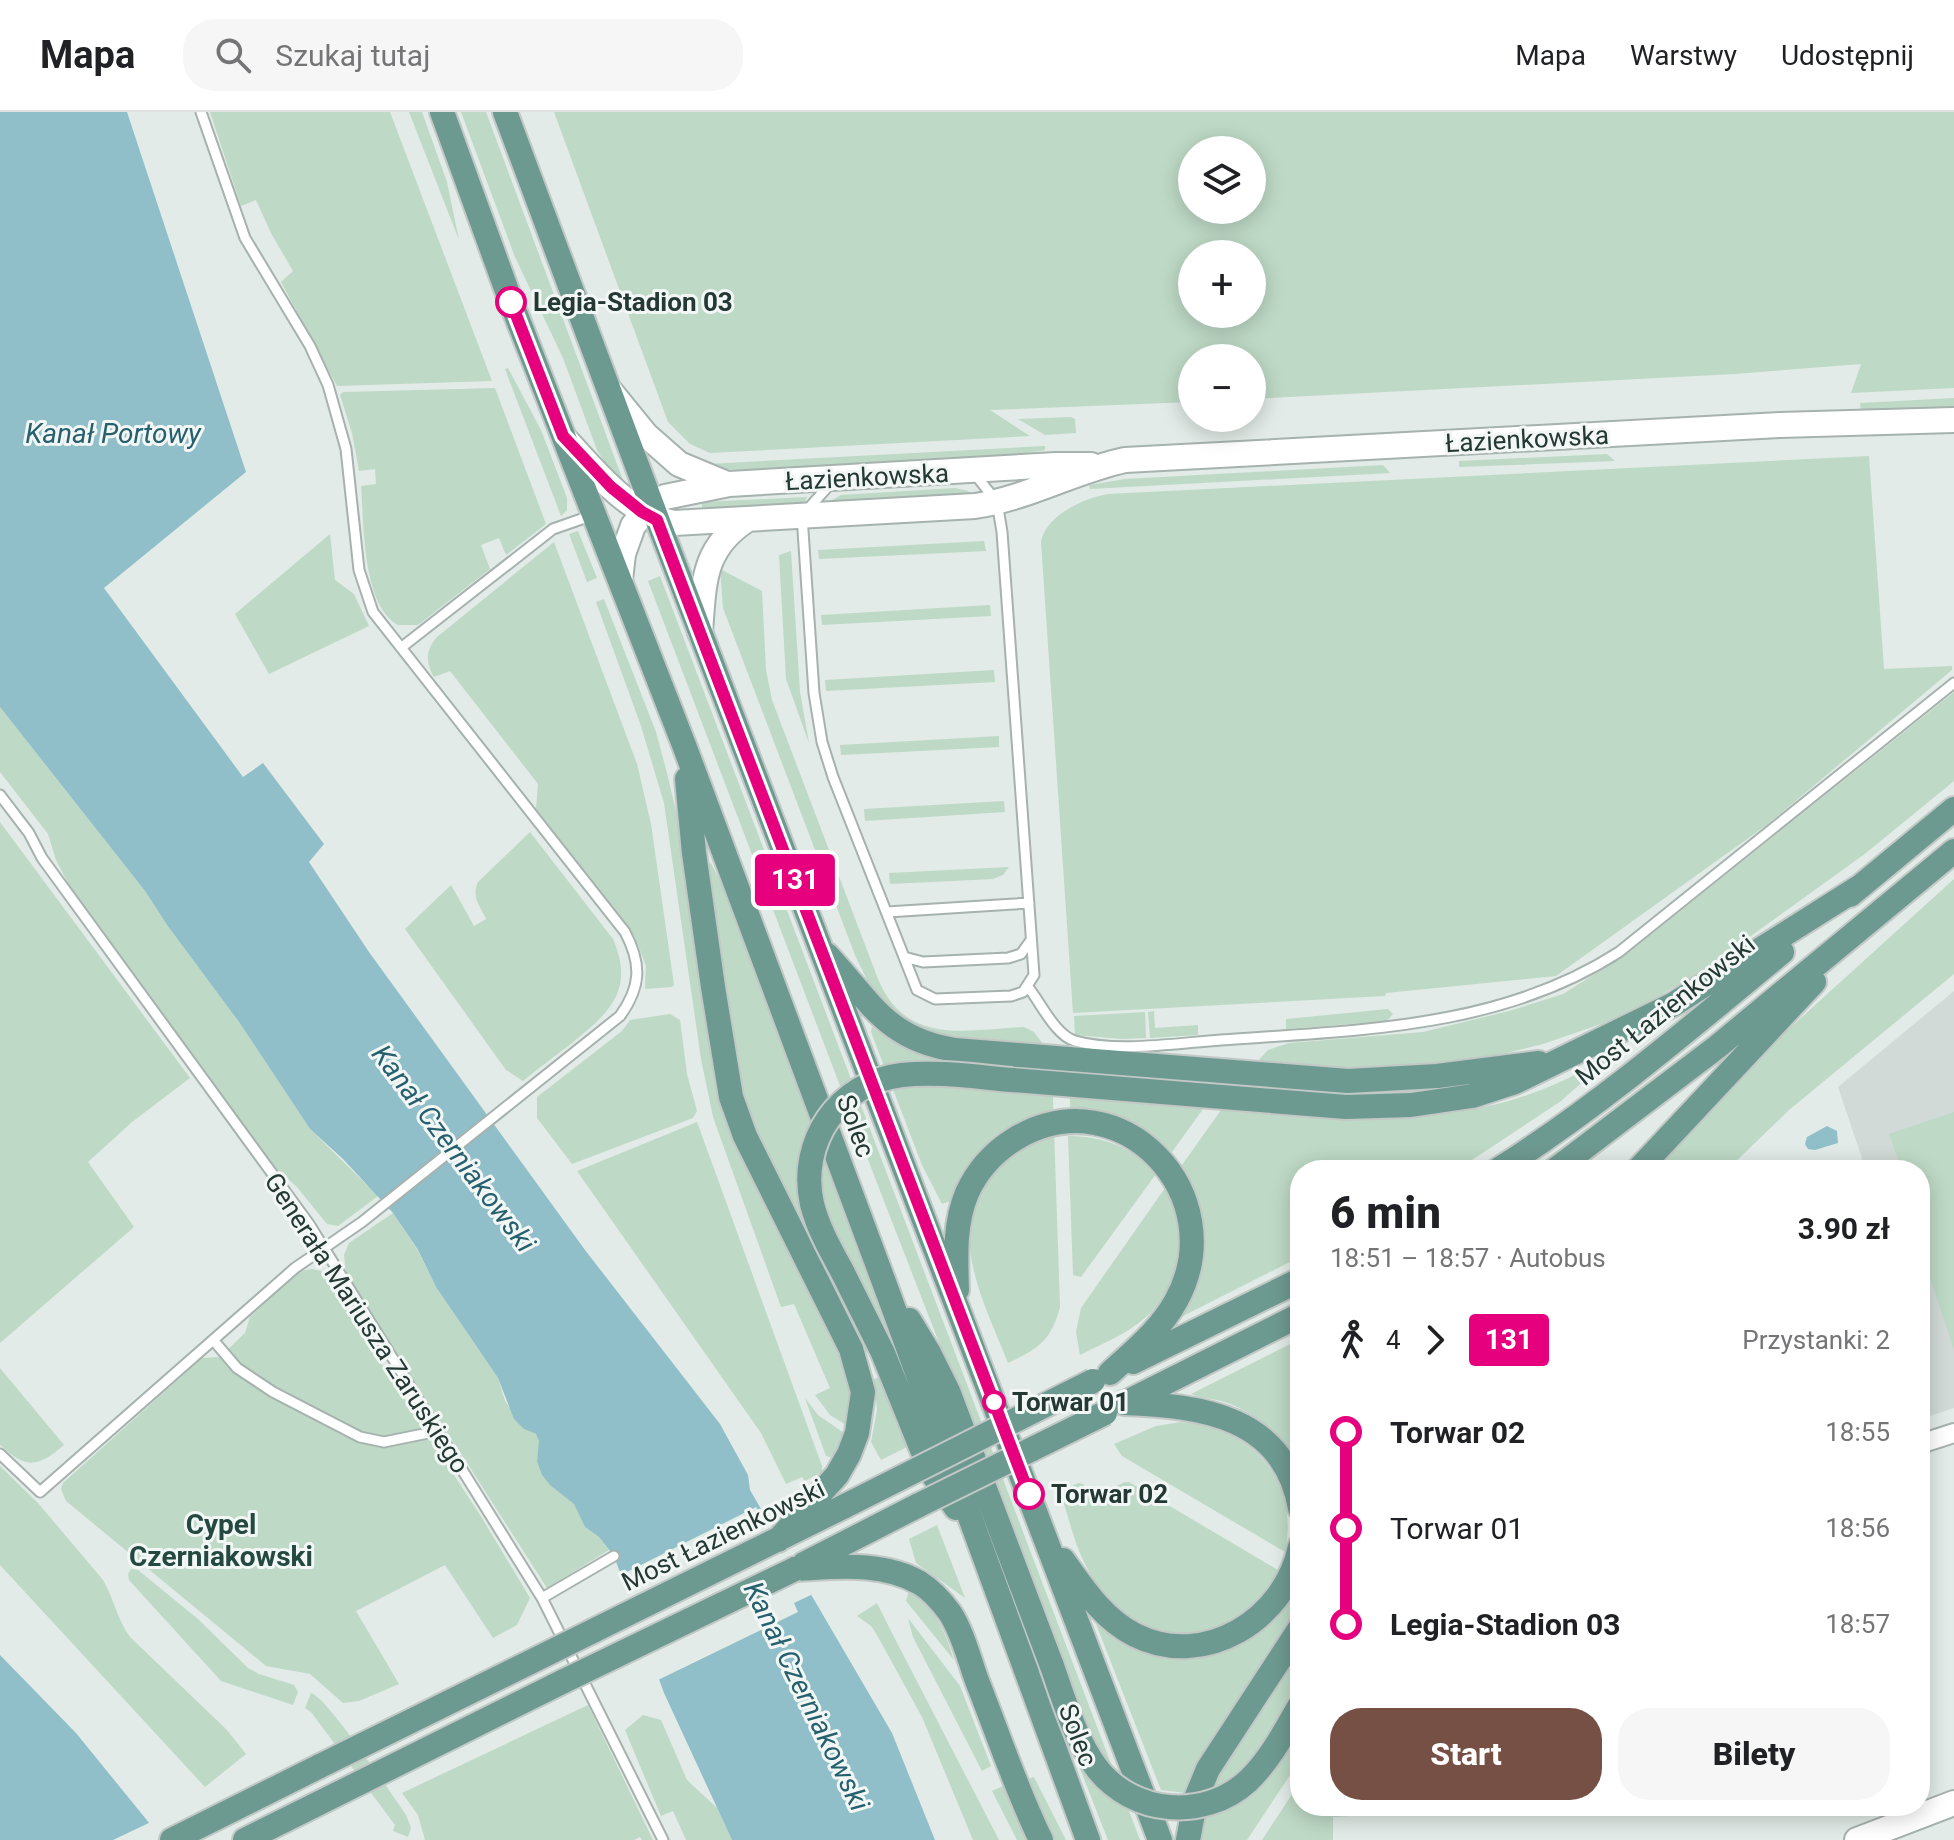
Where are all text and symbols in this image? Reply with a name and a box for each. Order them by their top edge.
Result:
search box [183,19,743,91]
text: Mapa [40,33,135,77]
icon: search [211,33,255,77]
text: Szukaj tutaj [275,38,430,73]
text: Mapa [1515,39,1586,72]
text: Warstwy [1630,39,1737,72]
text: Udostępnij [1781,39,1914,72]
map controls [1178,136,1266,432]
button: layers [1178,136,1266,224]
button: + [1178,240,1266,328]
marker: Legia-Stadion 03 [496,287,526,317]
place label: Legia-Stadion 03 [533,287,733,317]
button: − [1178,344,1266,432]
water label: Kanał Portowy [25,417,202,450]
street label: Łazienkowska [1444,420,1610,458]
street label: Łazienkowska [784,458,950,496]
line badge: 131 [749,854,841,906]
text: 131 [771,863,819,896]
street label: Most Łazienkowski [1569,929,1761,1091]
water label: Kanał Czerniakowski [365,1038,542,1259]
street label: Solec [831,1091,881,1161]
street label: Generała Mariusza Zaruskiego [259,1167,475,1479]
text: 6 min [1330,1187,1441,1239]
text: 3.90 zł [1798,1211,1890,1246]
text: 18:51 – 18:57 · Autobus [1330,1243,1606,1273]
icon: walk [1330,1318,1374,1362]
icon: forward [1413,1318,1457,1362]
text: 131 [1485,1323,1533,1356]
text: 4 [1386,1325,1401,1355]
text: Przystanki: 2 [1742,1325,1890,1355]
place label: Torwar 01 [1012,1387,1129,1417]
marker: Torwar 01 [983,1391,1005,1413]
text: Torwar 02 [1390,1415,1525,1450]
text: 18:55 [1825,1417,1890,1447]
street label: Most Łazienkowski [617,1473,829,1597]
marker: Torwar 02 [1014,1479,1044,1509]
place label: Torwar 02 [1051,1479,1168,1509]
district label: Cypel Czerniakowski [129,1508,313,1573]
text: Torwar 01 [1390,1511,1524,1546]
text: 18:56 [1825,1513,1890,1543]
water label: Kanał Czerniakowski [737,1576,877,1817]
text: Legia-Stadion 03 [1390,1607,1621,1642]
text: 18:57 [1825,1609,1890,1639]
street label: Solec [1053,1700,1103,1770]
button: Start [1330,1708,1602,1800]
button: Bilety [1618,1708,1890,1800]

